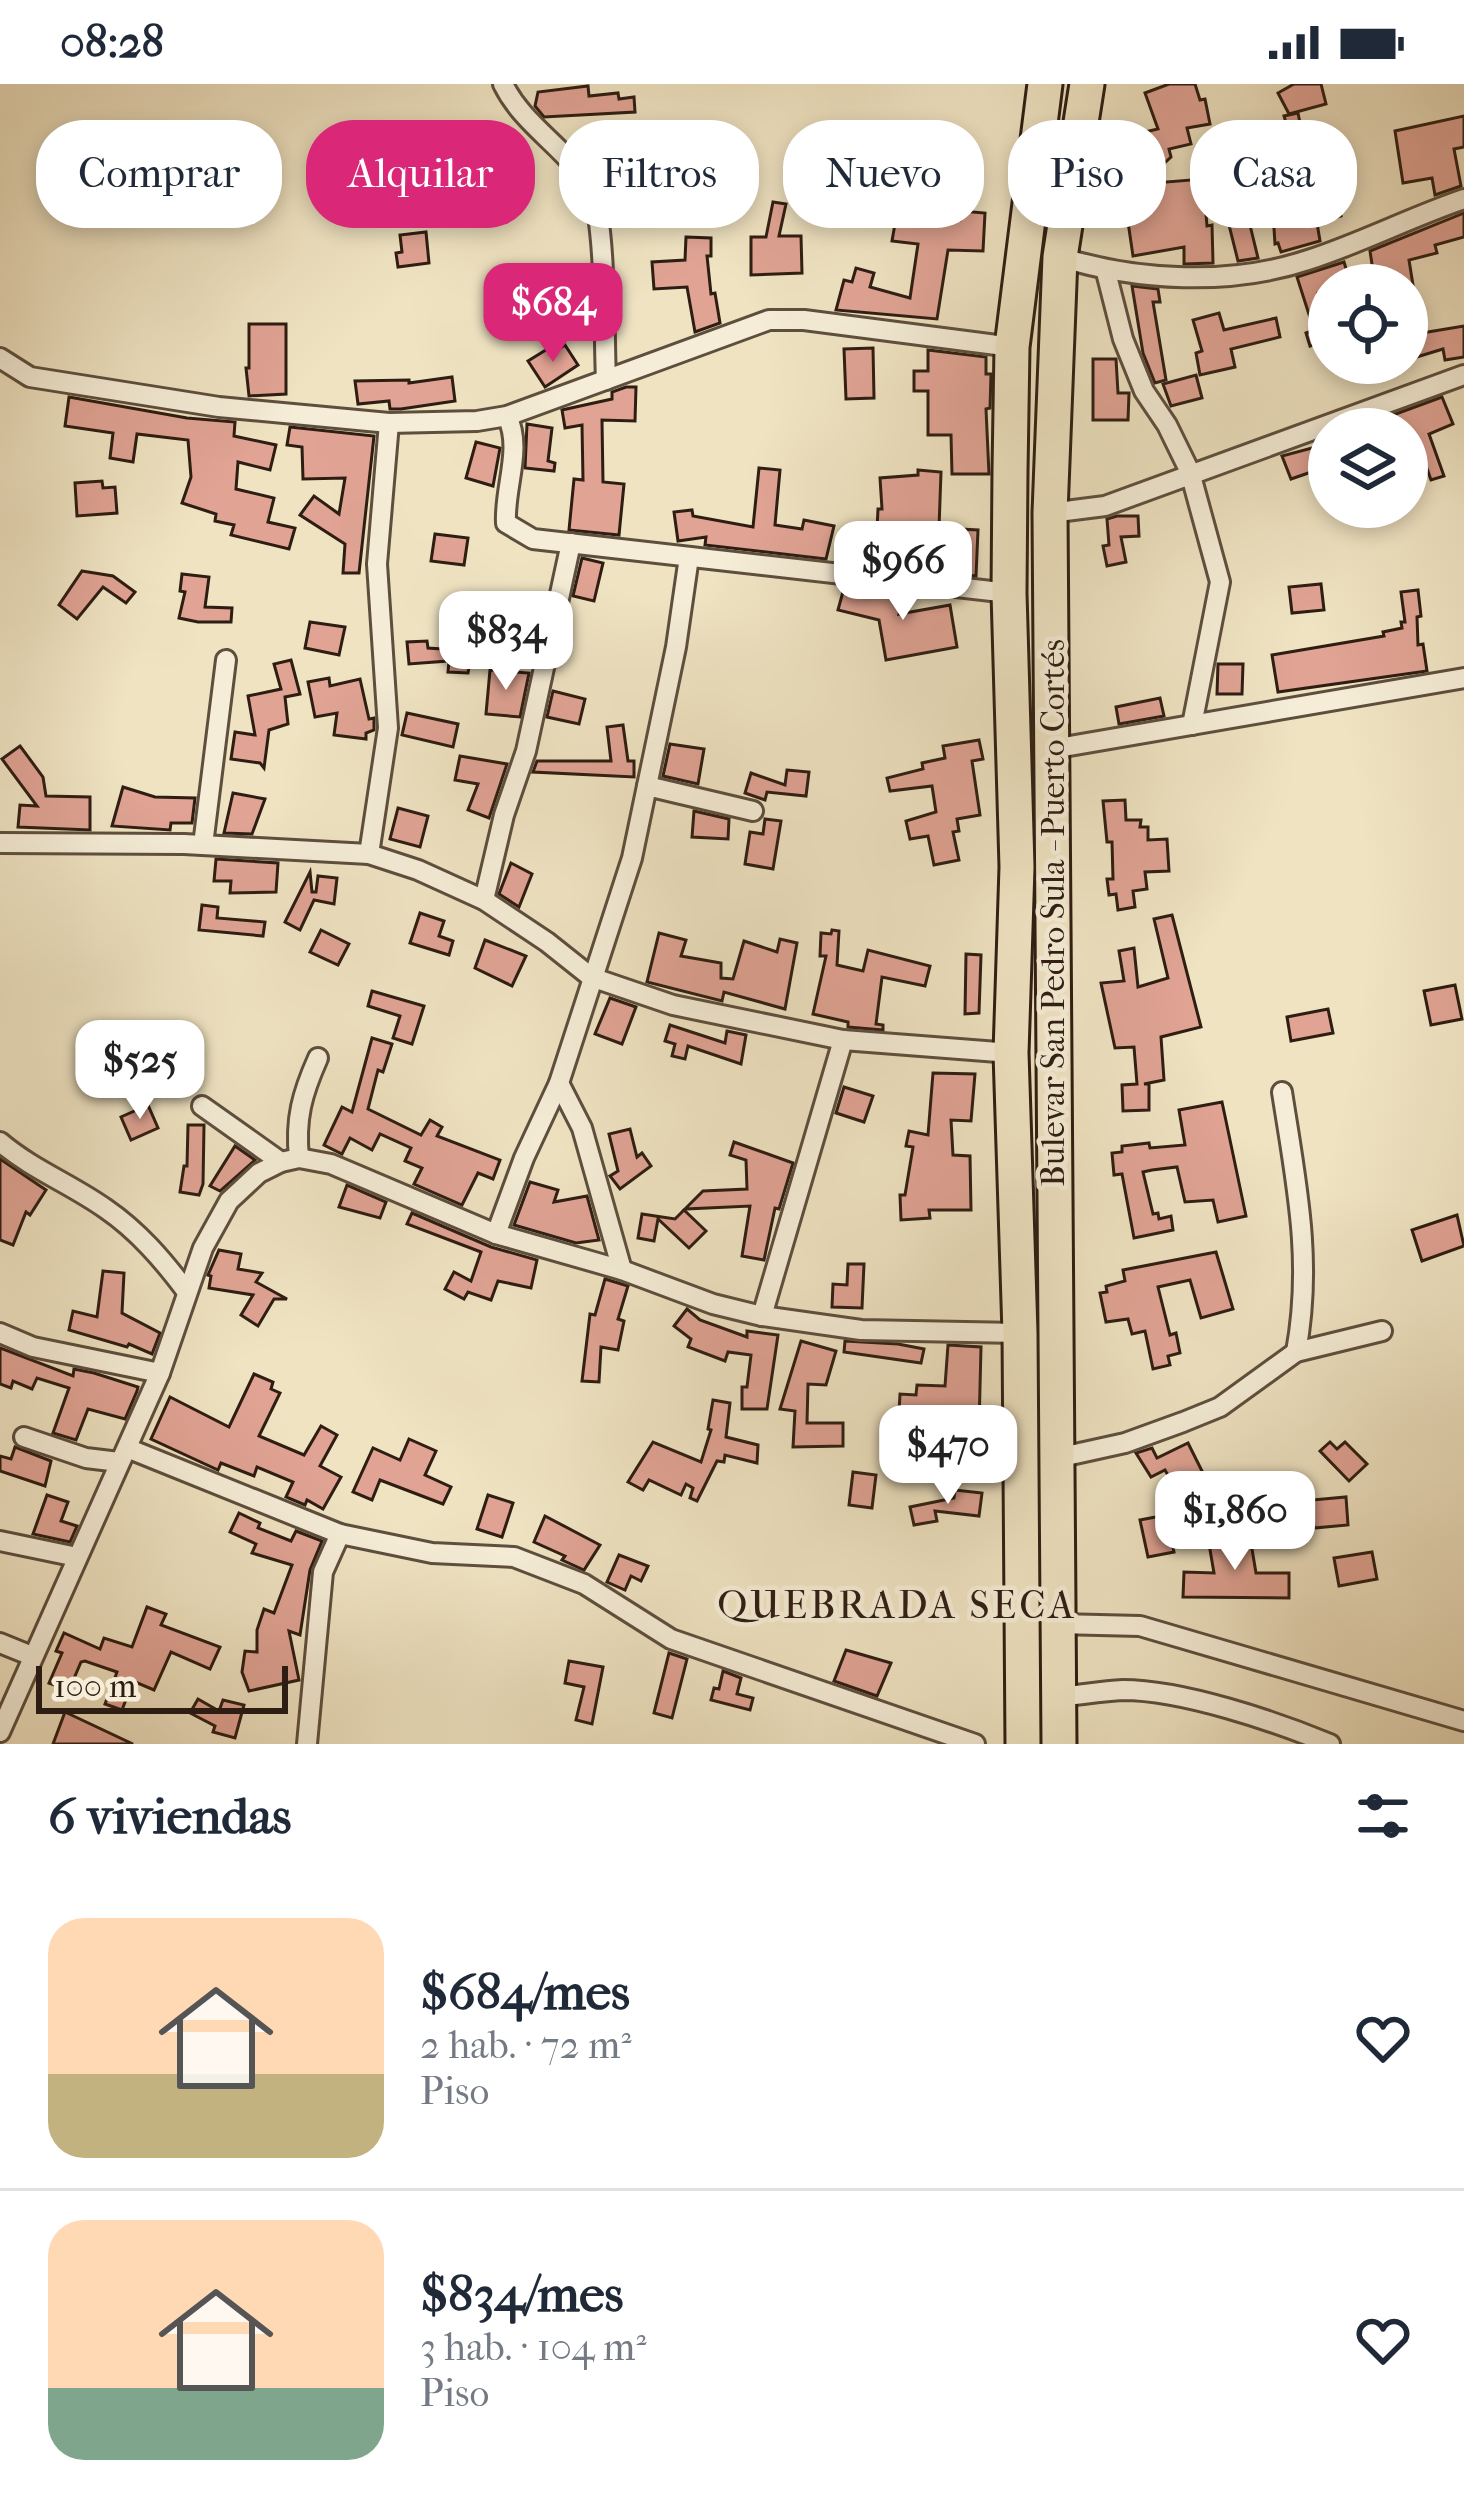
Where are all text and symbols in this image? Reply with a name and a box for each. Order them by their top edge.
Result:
text: 08:28 [60,16,164,69]
chip: Comprar [36,120,282,228]
chip: Alquilar [306,120,535,228]
chip: Filtros [559,120,759,228]
chip: Nuevo [783,120,984,228]
chip: Piso [1008,120,1166,228]
chip: Casa [1190,120,1357,228]
pin: $684 [482,263,624,365]
map controls [1308,264,1428,528]
button: locate [1308,264,1428,384]
text: $684 [510,279,596,325]
button: layers [1308,408,1428,528]
pin: $966 [832,521,974,623]
text: $966 [861,537,945,583]
pin: $834 [435,591,577,693]
text: $834 [466,607,546,653]
street label: Bulevar San Pedro Sula - Puerto Cortés [1034,639,1073,1187]
pin: $525 [69,1020,211,1122]
text: $525 [102,1036,178,1082]
pin: $470 [877,1405,1019,1507]
text: $470 [906,1421,990,1467]
pin: $1,860 [1137,1471,1333,1573]
text: $1,860 [1182,1487,1288,1533]
district label: QUEBRADA SECA [717,1582,1077,1628]
scale bar [36,1660,288,1713]
text: 100 m [54,1667,137,1706]
icon: filters [1350,1783,1416,1849]
text: 6 viviendas [48,1786,291,1846]
text: $684/mes [420,1962,630,2022]
icon: home [144,1966,288,2110]
icon: heart [1350,2005,1416,2071]
text: 2 hab. · 72 m² [420,2022,631,2068]
text: Piso [420,2068,489,2114]
text: $834/mes [420,2264,623,2324]
icon: home [144,2268,288,2412]
icon: heart [1350,2307,1416,2373]
text: 3 hab. · 104 m² [420,2324,646,2370]
text: Piso [420,2370,489,2416]

